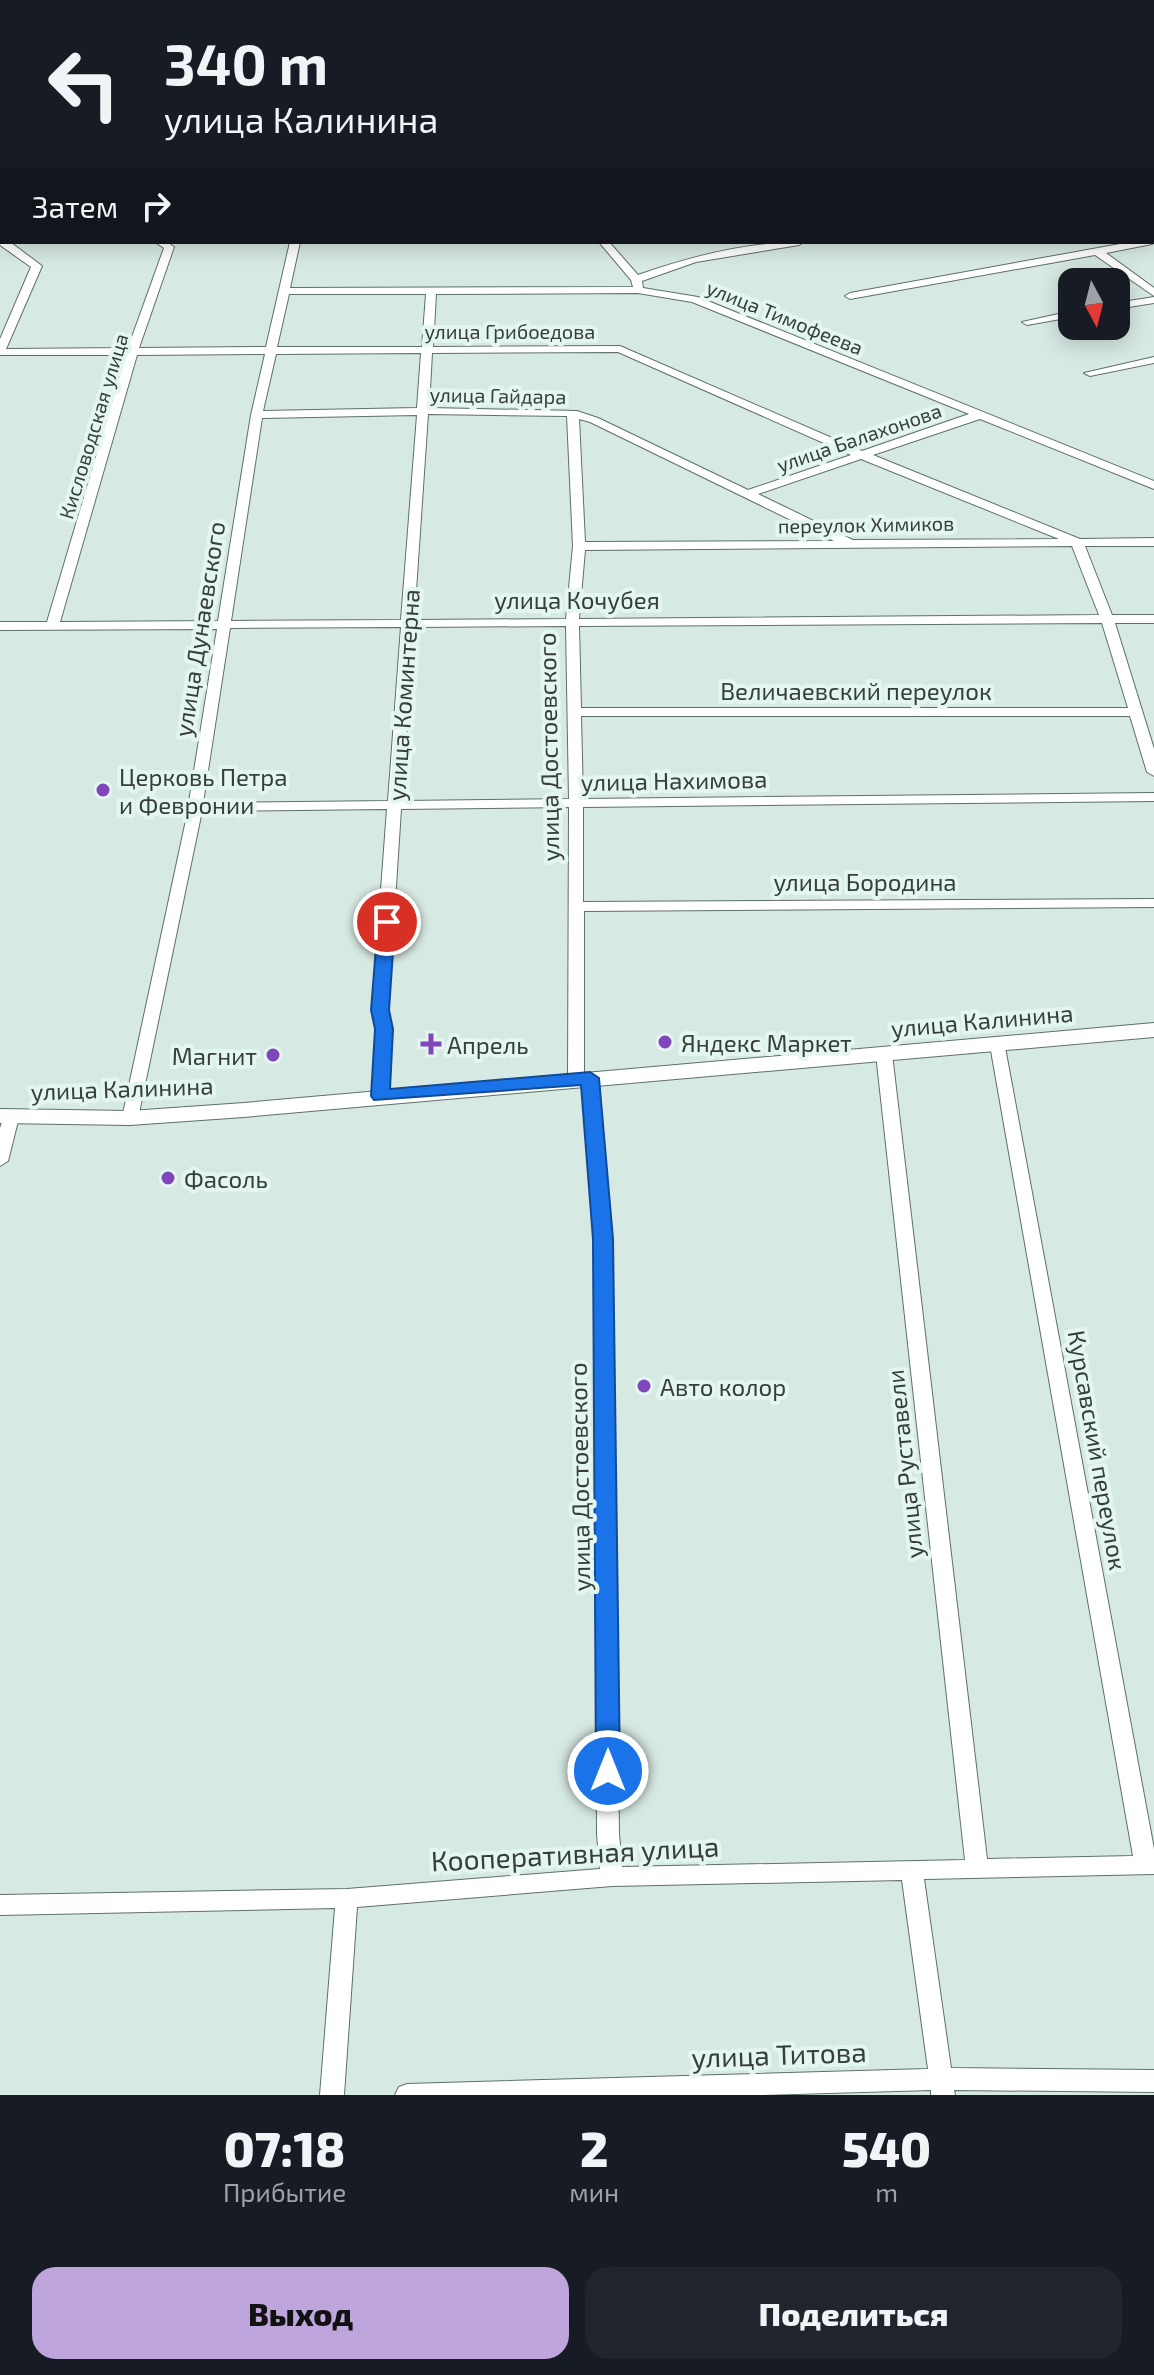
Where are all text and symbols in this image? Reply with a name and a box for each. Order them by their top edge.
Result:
text: 340 m [164,29,328,96]
icon: left [32,32,136,136]
text: улица Калинина [164,97,438,140]
icon: right [134,184,178,228]
text: Затем [32,188,118,224]
north arrow [1058,268,1130,340]
map controls [1058,268,1130,340]
street label: улица Тимофеева [703,275,867,360]
street label: улица Грибоедова [425,319,595,344]
street label: Кисловодская улица [53,330,134,522]
street label: улица Гайдара [429,382,567,409]
street label: улица Балахонова [773,398,945,477]
street label: переулок Химиков [778,510,954,539]
street label: улица Дунаевского [168,519,231,739]
street label: улица Кочубея [494,585,660,615]
street label: улица Коминтерна [381,588,426,802]
street label: улица Достоевского [532,632,565,862]
street label: Величаевский переулок [720,676,992,706]
place label: Церковь Петра и Февронии [119,762,288,819]
street label: улица Нахимова [580,764,768,797]
marker: Церковь Петра и Февронии [94,781,112,799]
street label: улица Бородина [773,867,957,897]
pin [353,888,421,956]
icon: arrive [365,900,409,944]
street label: улица Калинина [890,998,1074,1043]
place label: Яндекс Маркет [681,1028,852,1057]
place label: Апрель [447,1030,529,1059]
marker: Яндекс Маркет [656,1033,674,1051]
marker: Апрель [422,1035,440,1053]
place label: Магнит [172,1041,257,1070]
marker: Магнит [264,1046,282,1064]
street label: улица Калинина [30,1070,214,1107]
place label: Фасоль [184,1164,268,1193]
marker: Фасоль [159,1169,177,1187]
street label: Курсавский переулок [1062,1328,1133,1572]
street label: улица Достоевского [563,1362,596,1592]
street label: улица Руставели [880,1368,929,1560]
place label: Авто колор [660,1372,786,1401]
marker: Авто колор [635,1377,653,1395]
position arrow [566,1729,650,1813]
street label: Кооперативная улица [430,1828,720,1878]
street label: улица Титова [691,2034,867,2074]
text: 07:18 [224,2119,345,2177]
text: 2 [580,2119,608,2177]
text: 540 [842,2119,931,2177]
text: Прибытие [223,2176,346,2207]
text: мин [569,2176,619,2207]
text: m [875,2176,898,2207]
button: Выход [32,2267,569,2359]
button: Поделиться [585,2267,1122,2359]

